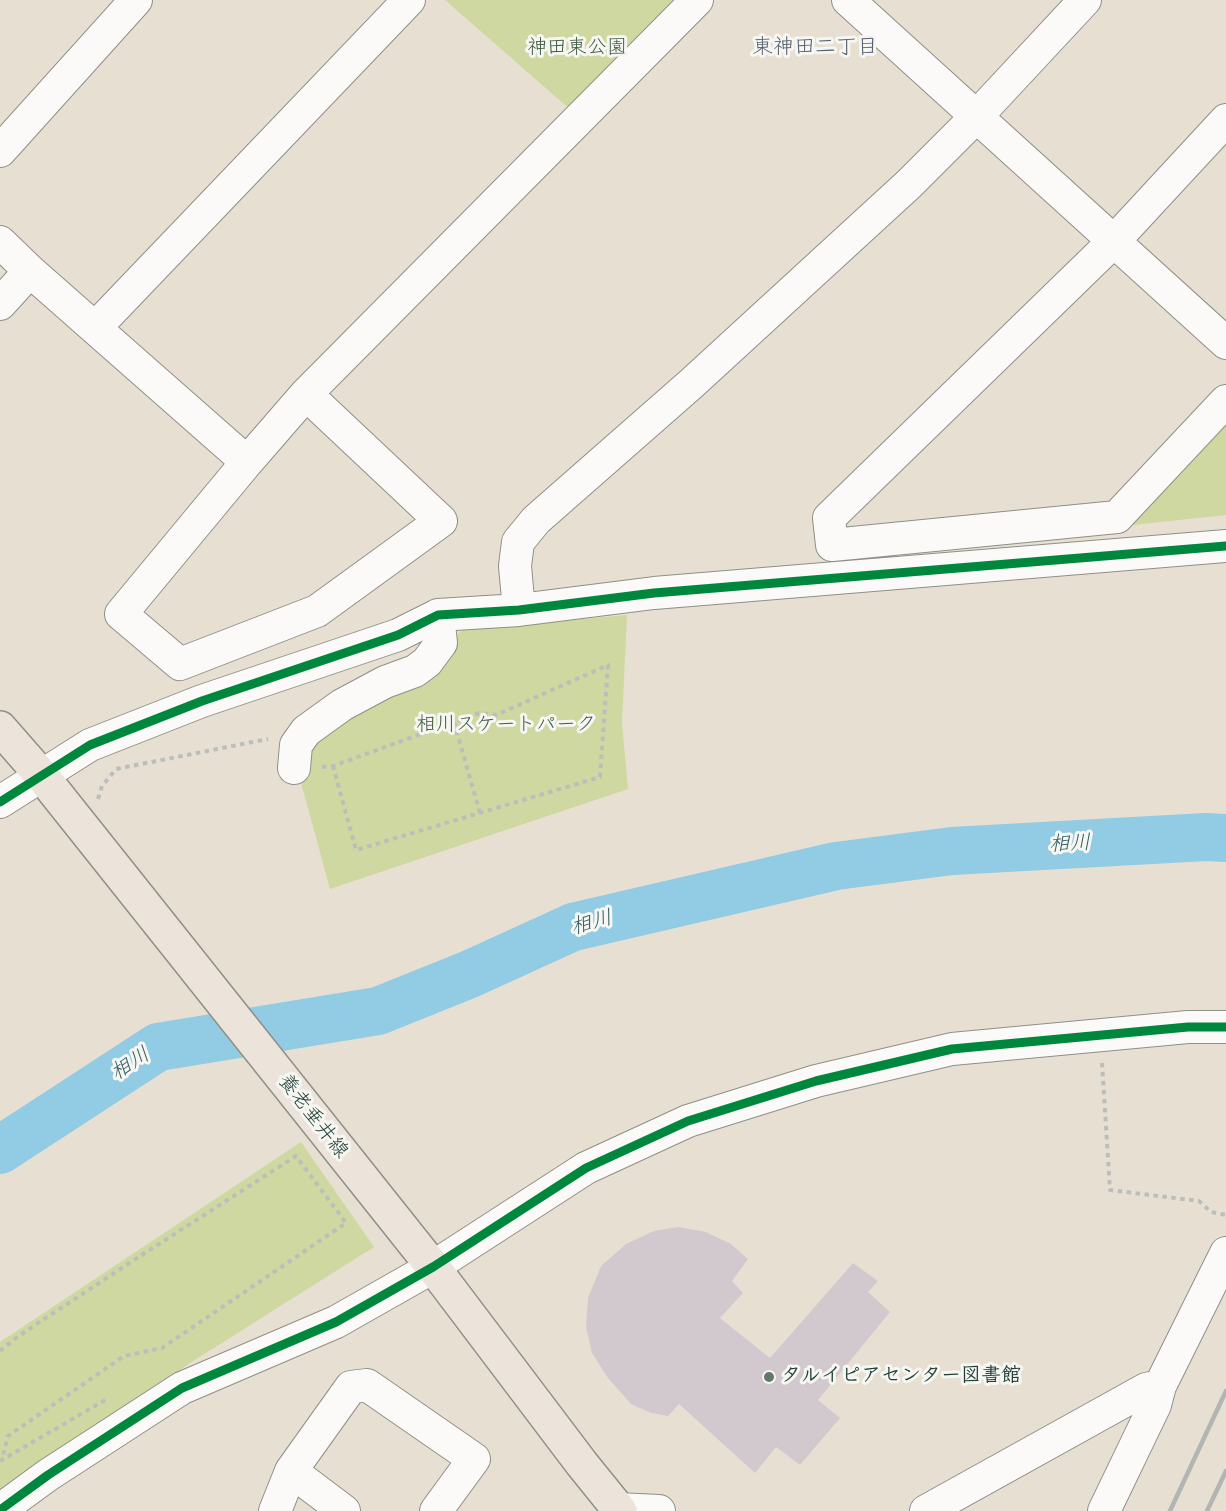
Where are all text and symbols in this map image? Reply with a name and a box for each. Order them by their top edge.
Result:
district label: 東神田二丁目 [752,36,878,62]
park label: 神田東公園 [527,37,627,61]
park label: 相川スケートパーク [416,714,596,738]
water label: 相川 [1048,831,1092,859]
water label: 相川 [568,906,616,942]
water label: 相川 [107,1043,155,1087]
street label: 養老垂井線 [272,1070,352,1164]
place label: タルイピアセンター図書館 [781,1365,1021,1389]
marker: タルイピアセンター図書館 [762,1370,776,1384]

